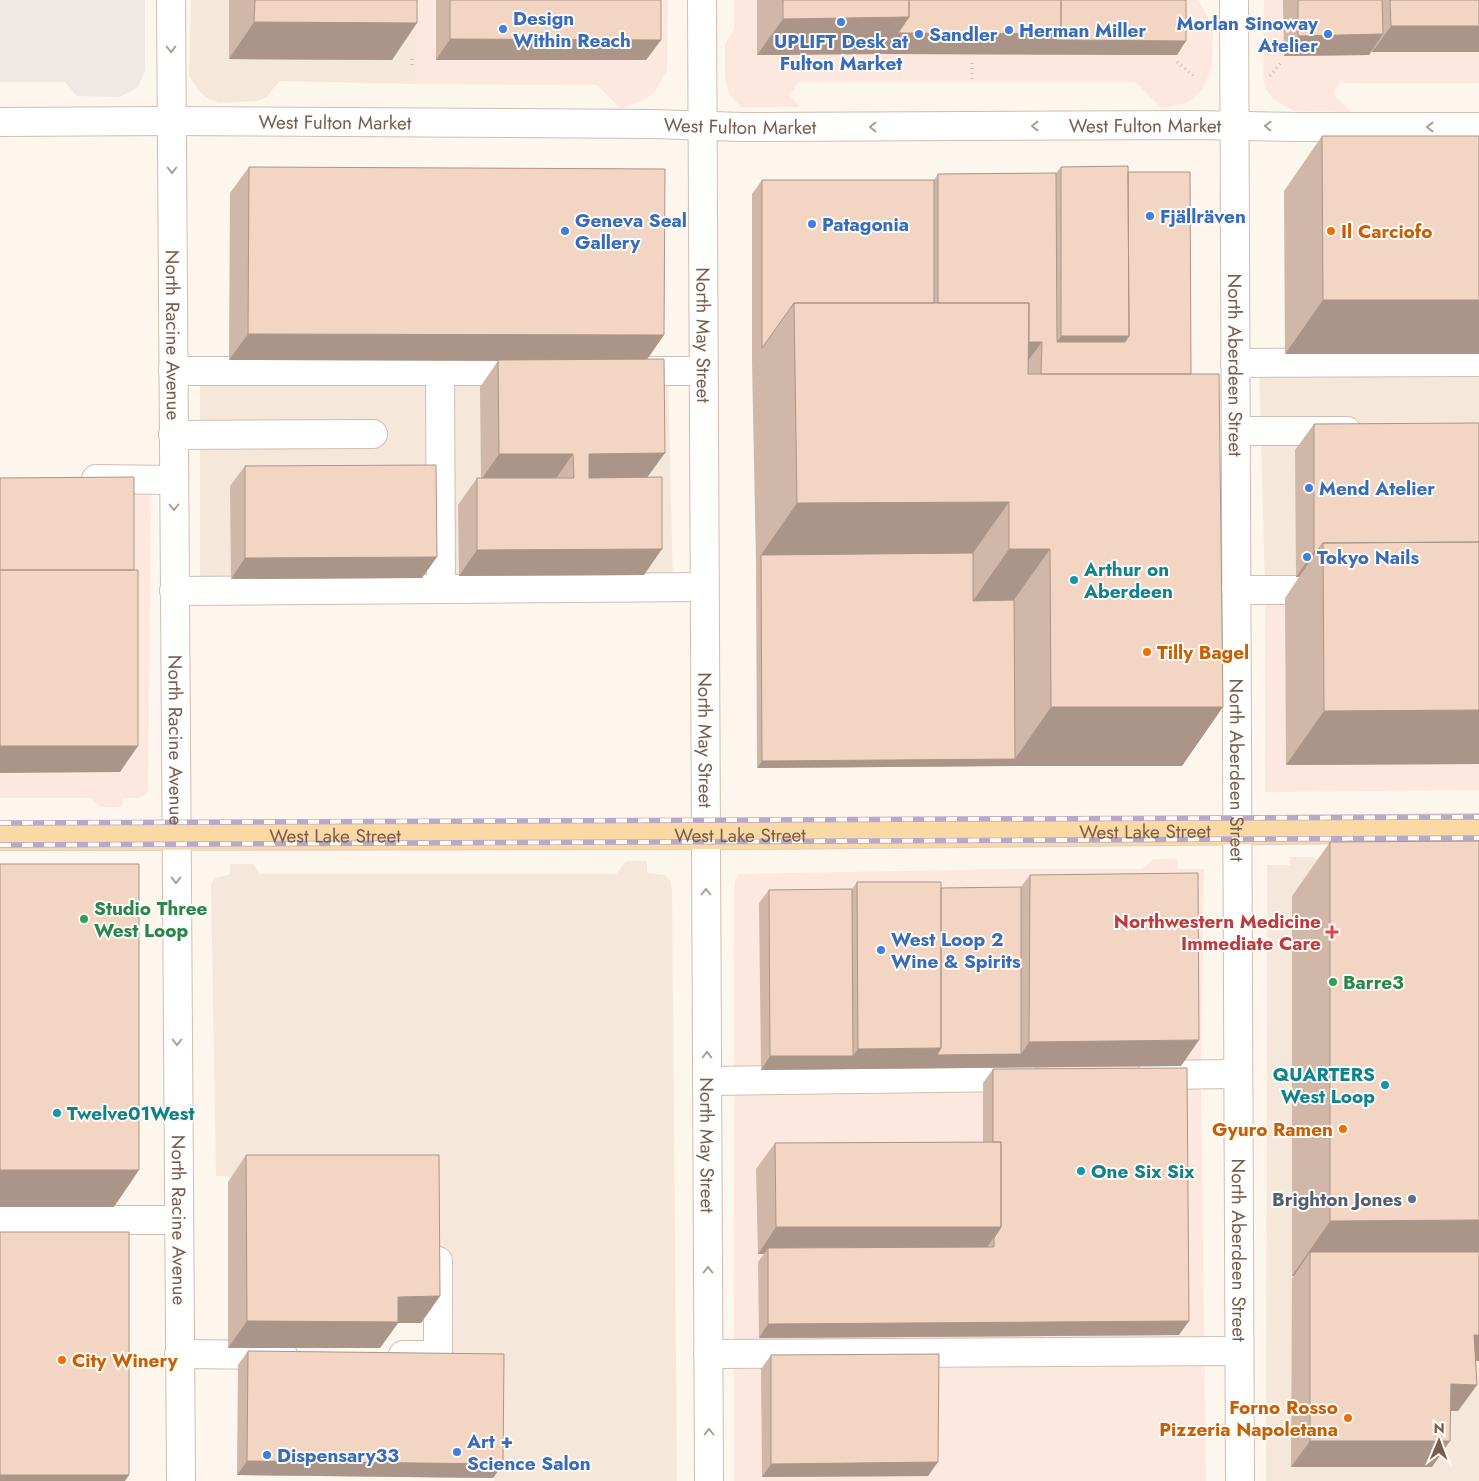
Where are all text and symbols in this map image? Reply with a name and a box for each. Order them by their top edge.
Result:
place label: Design Within Reach [513,5,631,54]
place label: Morlan Sinoway Atelier [1177,10,1319,59]
marker: UPLIFT Desk at Fulton Market [835,16,847,28]
place label: Herman Miller [1019,17,1146,44]
place label: Sandler [929,21,998,48]
marker: Design Within Reach [497,23,509,35]
marker: Herman Miller [1003,24,1015,36]
place label: UPLIFT Desk at Fulton Market [774,28,908,77]
marker: Sandler [913,28,925,40]
marker: Morlan Sinoway Atelier [1322,28,1334,40]
one-way arrow [166,45,177,53]
street label: West Fulton Market [259,108,412,136]
street label: West Fulton Market [663,111,817,141]
street label: West Fulton Market [1069,111,1222,139]
one-way arrow [869,121,877,132]
one-way arrow [1031,121,1039,131]
one-way arrow [1264,121,1272,132]
one-way arrow [1426,122,1434,132]
one-way arrow [167,166,177,174]
place label: Fjällräven [1160,203,1246,230]
place label: Geneva Seal Gallery [575,207,687,256]
marker: Fjällräven [1144,210,1156,222]
place label: Patagonia [822,211,909,238]
marker: Patagonia [806,218,818,230]
place label: Il Carciofo [1341,218,1433,245]
marker: Geneva Seal Gallery [559,225,571,237]
marker: Il Carciofo [1325,225,1337,237]
street label: North Racine Avenue [159,250,187,421]
street label: North May Street [690,267,717,403]
street label: North Aberdeen Street [1222,273,1249,457]
place label: Mend Atelier [1319,475,1435,502]
marker: Mend Atelier [1303,482,1315,494]
one-way arrow [169,504,179,511]
place label: Tokyo Nails [1317,544,1419,571]
marker: Tokyo Nails [1301,551,1313,563]
place label: Arthur on Aberdeen [1083,556,1173,605]
marker: Arthur on Aberdeen [1068,574,1080,586]
place label: Tilly Bagel [1157,639,1249,666]
marker: Tilly Bagel [1141,646,1153,658]
street label: North Racine Avenue [162,655,190,825]
street label: North May Street [692,672,719,808]
street label: North Aberdeen Street [1223,678,1251,862]
street label: West Lake Street [1079,817,1211,845]
street label: West Lake Street [674,821,806,849]
street label: West Lake Street [269,822,401,849]
one-way arrow [171,876,181,884]
one-way arrow [701,888,711,896]
place label: Studio Three West Loop [94,895,208,944]
place label: Northwestern Medicine Immediate Care [1114,908,1321,957]
marker: Studio Three West Loop [78,913,90,925]
marker: Northwestern Medicine Immediate Care [1325,925,1339,939]
place label: West Loop 2 Wine & Spirits [891,926,1021,975]
marker: West Loop 2 Wine & Spirits [875,944,887,956]
place label: Barre3 [1343,969,1404,996]
marker: Barre3 [1327,976,1339,988]
one-way arrow [172,1038,182,1046]
one-way arrow [702,1051,712,1058]
place label: QUARTERS West Loop [1273,1061,1375,1110]
street label: North May Street [694,1077,721,1213]
marker: QUARTERS West Loop [1379,1079,1391,1091]
place label: Twelve01West [67,1100,194,1127]
marker: Twelve01West [51,1107,63,1119]
place label: Gyuro Ramen [1212,1116,1333,1143]
marker: Gyuro Ramen [1337,1123,1349,1135]
street label: North Racine Avenue [165,1135,193,1305]
place label: One Six Six [1091,1158,1195,1185]
street label: North Aberdeen Street [1225,1158,1253,1342]
marker: One Six Six [1075,1165,1087,1177]
place label: Brighton Jones [1272,1186,1402,1213]
marker: Brighton Jones [1406,1193,1418,1205]
one-way arrow [703,1266,713,1274]
place label: City Winery [72,1347,179,1374]
marker: City Winery [56,1354,68,1366]
place label: Forno Rosso Pizzeria Napoletana [1159,1394,1338,1443]
marker: Forno Rosso Pizzeria Napoletana [1342,1412,1354,1424]
north arrow [1414,1416,1464,1466]
text: N [1433,1418,1445,1438]
place label: Art + Science Salon [466,1428,591,1477]
one-way arrow [704,1428,714,1436]
place label: Dispensary33 [277,1442,399,1469]
marker: Art + Science Salon [451,1446,463,1458]
marker: Dispensary33 [261,1449,273,1461]

